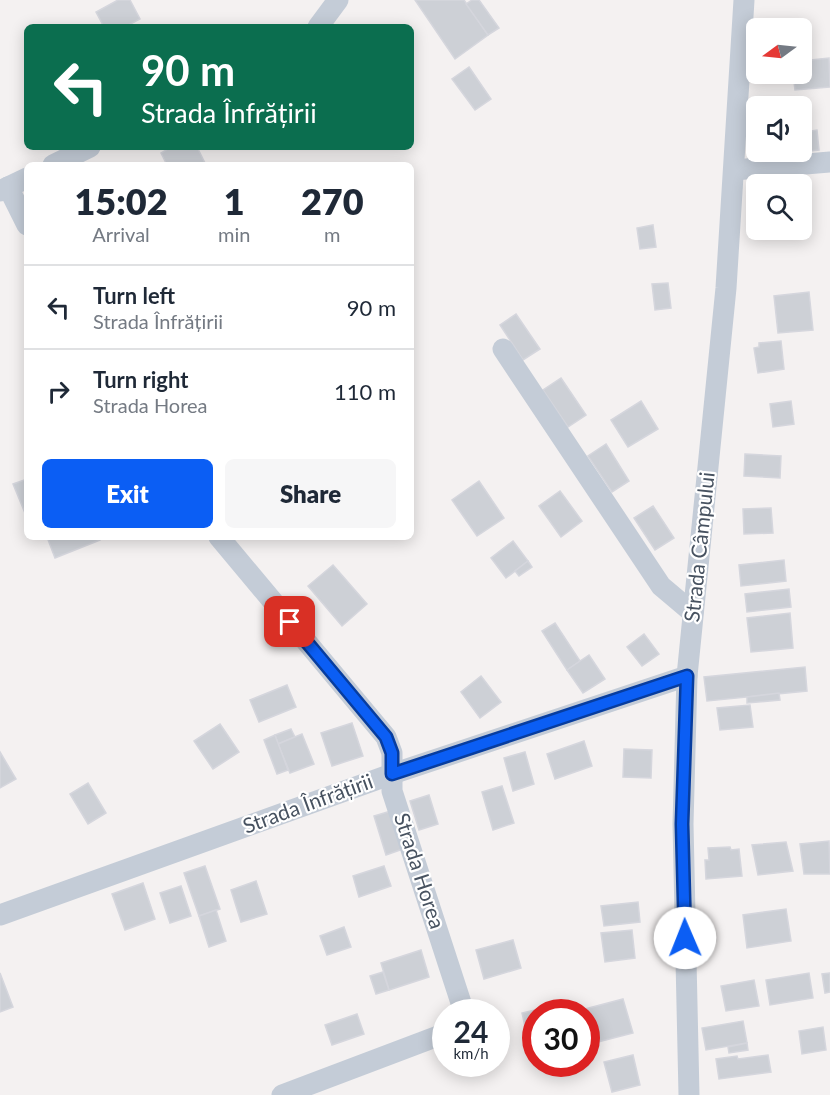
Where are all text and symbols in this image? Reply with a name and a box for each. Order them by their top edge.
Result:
north arrow [746,18,812,84]
map controls [746,18,812,240]
text: 90 m [141,45,235,95]
icon: left [42,48,120,126]
text: Strada Înfrățirii [141,96,317,129]
button: sound [746,96,812,162]
button: search [746,174,812,240]
text: 15:02 [74,179,168,223]
text: 1 [224,179,245,223]
text: 270 [301,179,364,223]
text: Arrival [92,222,150,246]
text: min [218,222,250,246]
text: m [324,222,340,246]
text: Turn left [93,282,175,309]
icon: left [42,291,75,324]
text: 90 m [347,294,396,321]
text: Strada Înfrățirii [93,309,223,333]
text: Turn right [93,366,188,393]
icon: right [42,375,75,408]
text: 110 m [334,378,396,405]
text: Strada Horea [93,393,208,417]
button: Exit [42,459,213,528]
button: Share [225,459,396,528]
street label: Strada Câmpului [678,471,719,623]
pin [264,596,315,647]
icon: arrive [273,605,306,638]
street label: Strada Înfrățirii [239,767,376,838]
street label: Strada Horea [390,809,451,932]
position arrow [653,906,717,970]
speed limit sign: 30 [522,999,600,1077]
text: 24 [454,1013,488,1049]
text: km/h [453,1044,489,1062]

